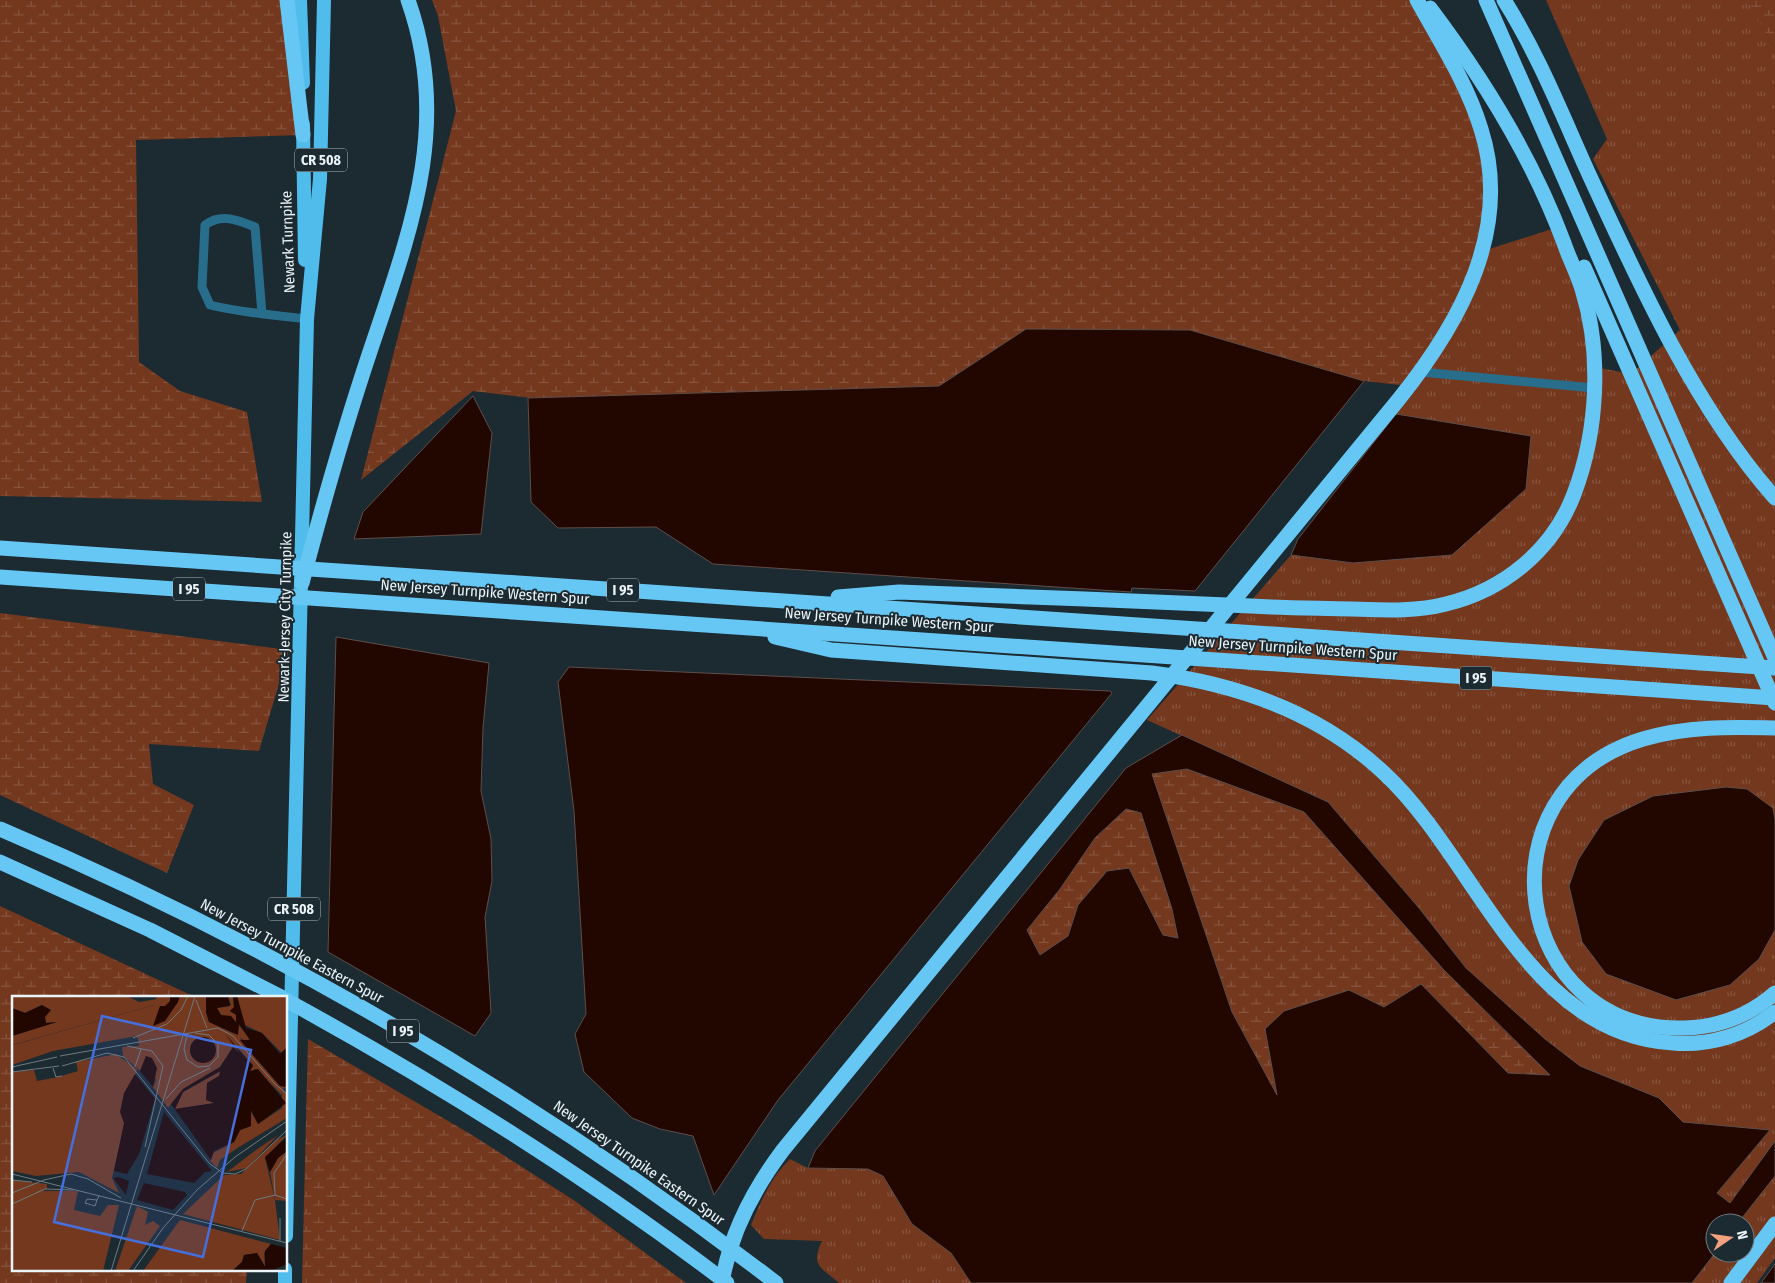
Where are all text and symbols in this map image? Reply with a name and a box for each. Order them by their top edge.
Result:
road number: CR 508 [295,148,347,172]
street label: Newark Turnpike [277,190,299,294]
street label: Newark-Jersey City Turnpike [275,531,295,703]
street label: New Jersey Turnpike Western Spur [380,576,591,608]
road number: I 95 [173,578,205,600]
road number: I 95 [607,578,639,602]
street label: New Jersey Turnpike Western Spur [784,604,995,636]
street label: New Jersey Turnpike Western Spur [1188,632,1399,664]
road number: I 95 [1460,666,1492,690]
street label: New Jersey Turnpike Eastern Spur [197,895,387,1007]
road number: CR 508 [268,898,320,921]
inset map [12,996,288,1270]
road number: I 95 [387,1019,419,1042]
street label: New Jersey Turnpike Eastern Spur [550,1097,729,1230]
north arrow [1705,1213,1755,1263]
text: N [1733,1229,1751,1241]

